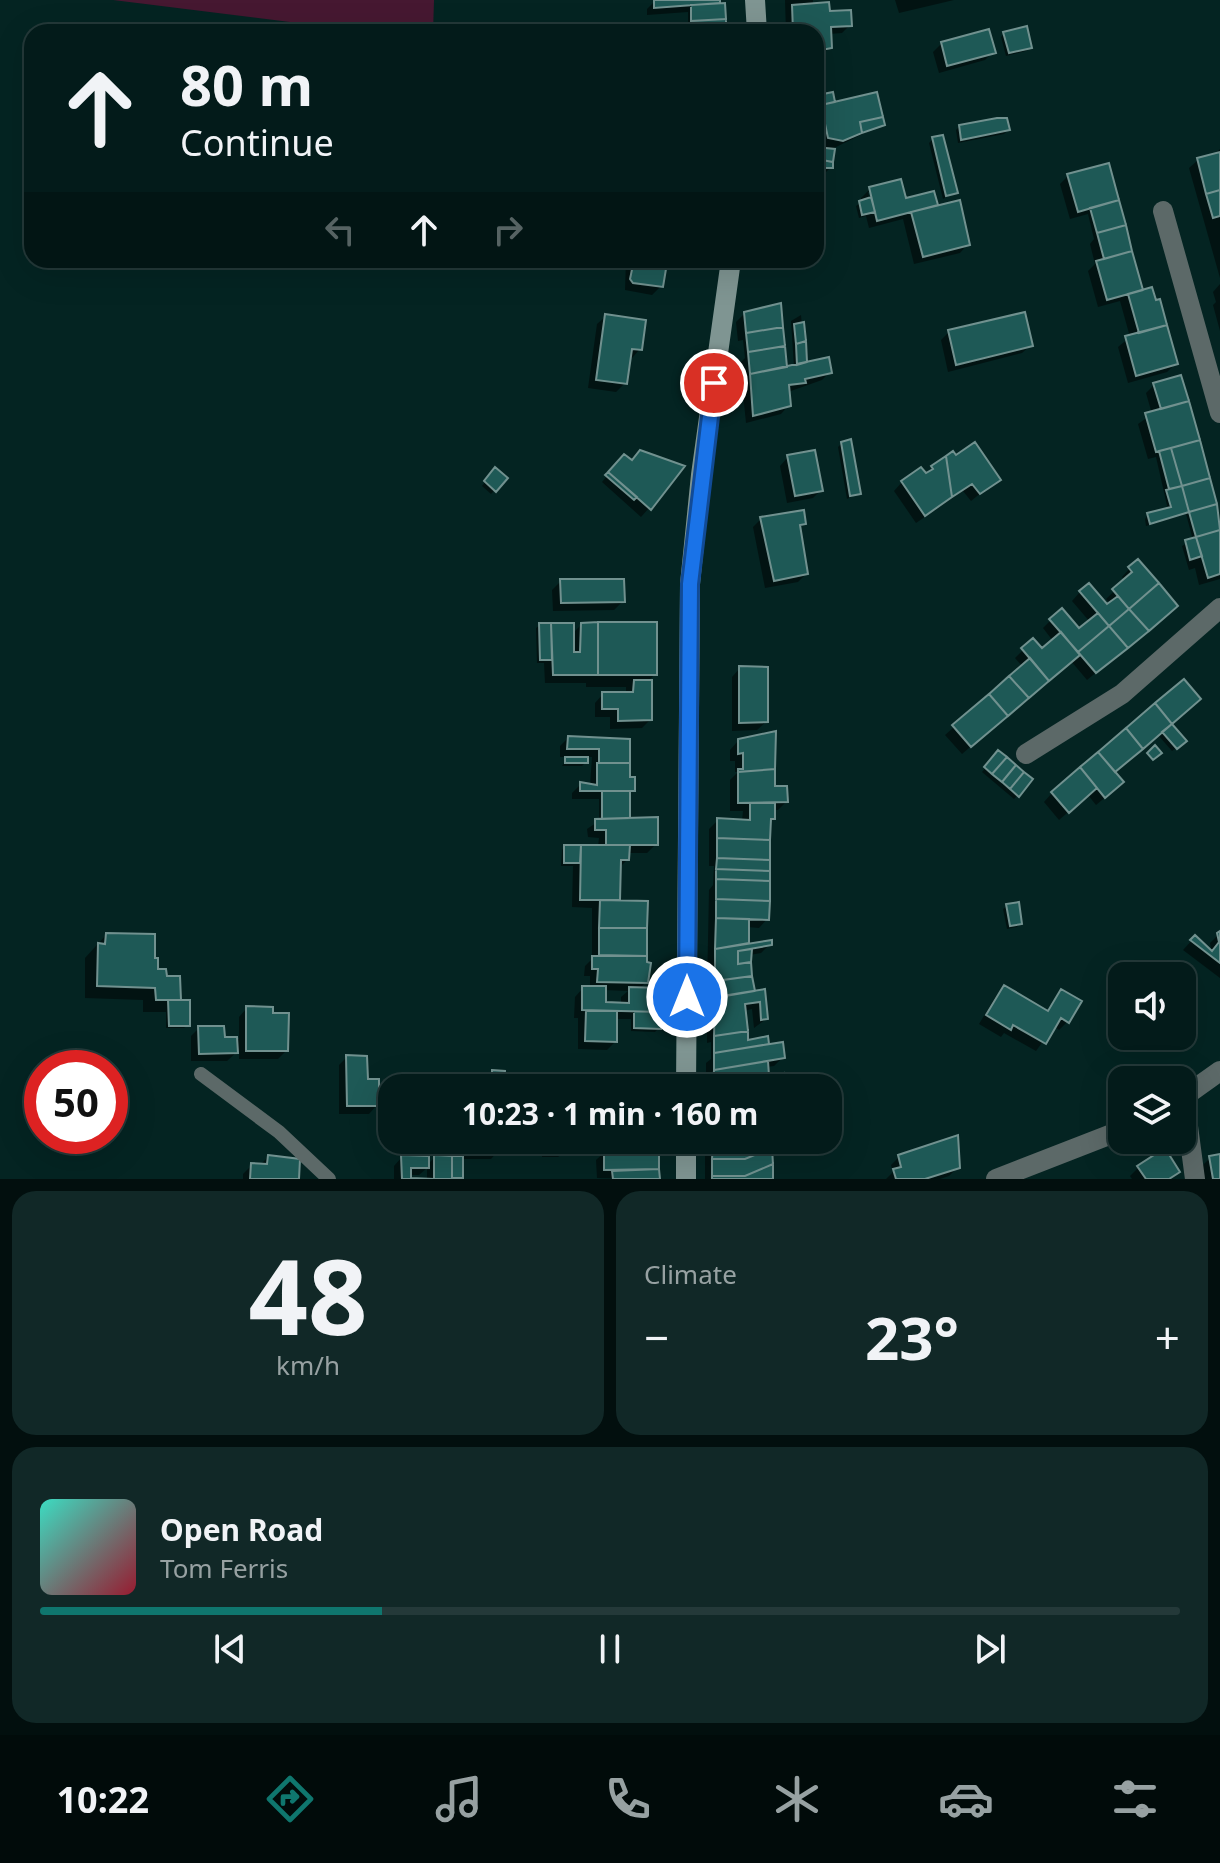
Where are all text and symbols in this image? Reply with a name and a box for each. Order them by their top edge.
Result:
text: 80 m [180,46,313,122]
icon: ahead [48,56,152,160]
text: Continue [180,118,334,167]
icon: left [318,208,362,252]
icon: ahead [402,208,446,252]
icon: right [486,208,530,252]
pin [680,349,748,417]
icon: arrive [692,361,736,405]
position arrow [645,955,729,1039]
map controls [1108,962,1196,1154]
button: sound [1108,962,1196,1050]
speed limit sign: 50 [24,1050,128,1154]
button: layers [1108,1066,1196,1154]
text: 10:23 · 1 min · 160 m [462,1093,758,1134]
text: 48 [249,1224,367,1365]
text: Climate [644,1256,737,1292]
text: 23° [865,1296,959,1378]
text: − [644,1307,669,1367]
text: + [1155,1307,1180,1367]
text: km/h [276,1347,340,1383]
text: Open Road [160,1509,323,1550]
text: Tom Ferris [160,1550,288,1586]
icon: previous [208,1627,252,1671]
icon: pause [588,1627,632,1671]
icon: next [968,1627,1012,1671]
icon: directions [262,1771,318,1827]
icon: music [431,1771,487,1827]
icon: phone [600,1771,656,1827]
icon: climate [769,1771,825,1827]
icon: car [938,1771,994,1827]
icon: filters [1107,1771,1163,1827]
text: 10:22 [57,1775,149,1824]

